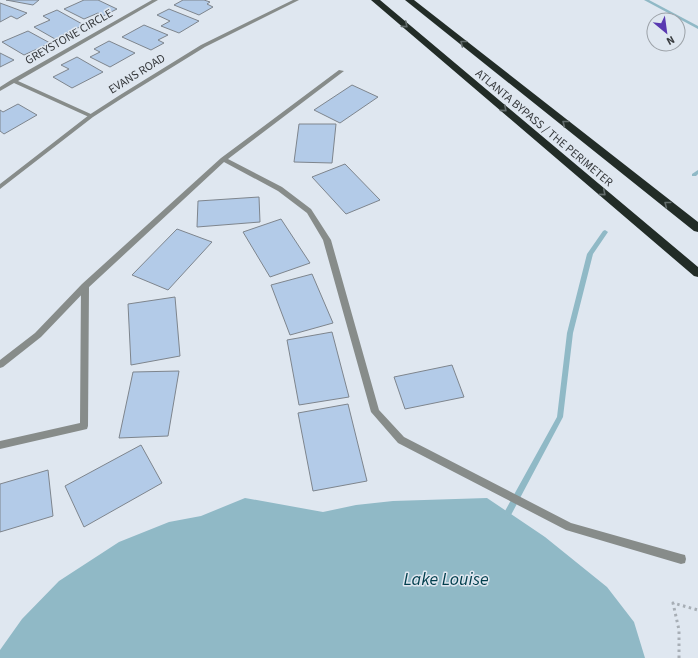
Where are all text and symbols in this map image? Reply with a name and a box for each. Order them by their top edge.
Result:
street label: GREYSTONE CIRCLE [22,5,116,69]
north arrow [646,12,686,52]
one-way arrow [400,21,407,28]
text: N [664,32,677,49]
one-way arrow [461,40,468,47]
street label: EVANS ROAD [105,50,169,98]
street label: ATLANTA BYPASS / THE PERIMETER [471,65,617,191]
one-way arrow [499,105,506,112]
one-way arrow [563,121,570,128]
one-way arrow [598,189,606,196]
one-way arrow [665,201,672,208]
water label: Lake Louise [403,567,489,592]

